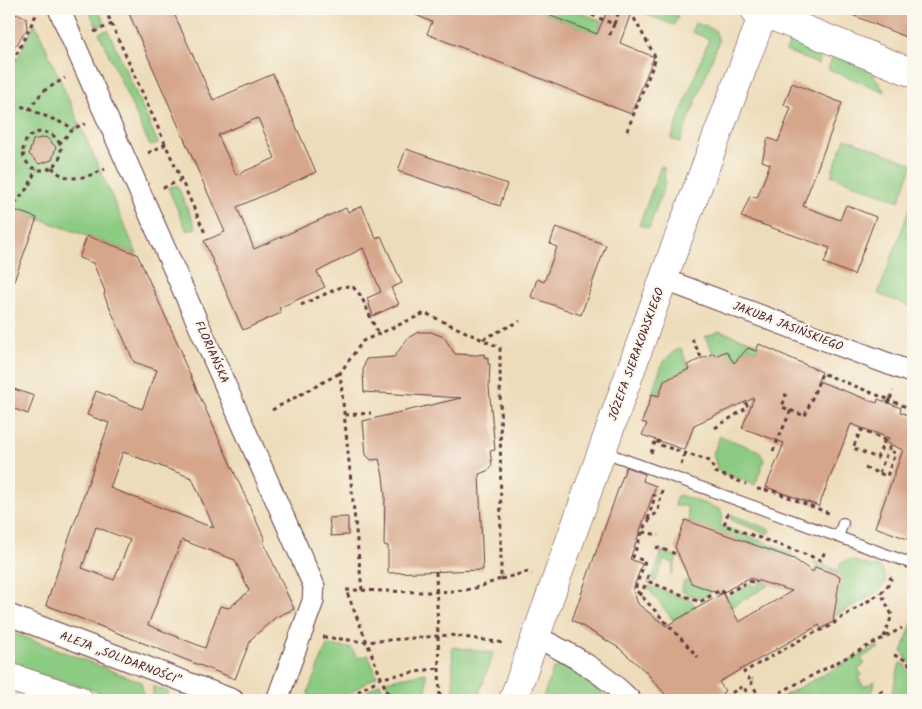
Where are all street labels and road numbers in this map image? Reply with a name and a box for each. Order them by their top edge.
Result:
street label: JÓZEFA SIERAKOWSKIEGO [604,285,670,423]
street label: JAKUBA JASIŃSKIEGO [730,297,846,357]
street label: FLORIAŃSKA [189,318,234,387]
street label: ALEJA „SOLIDARNOŚCI” [57,626,185,691]

